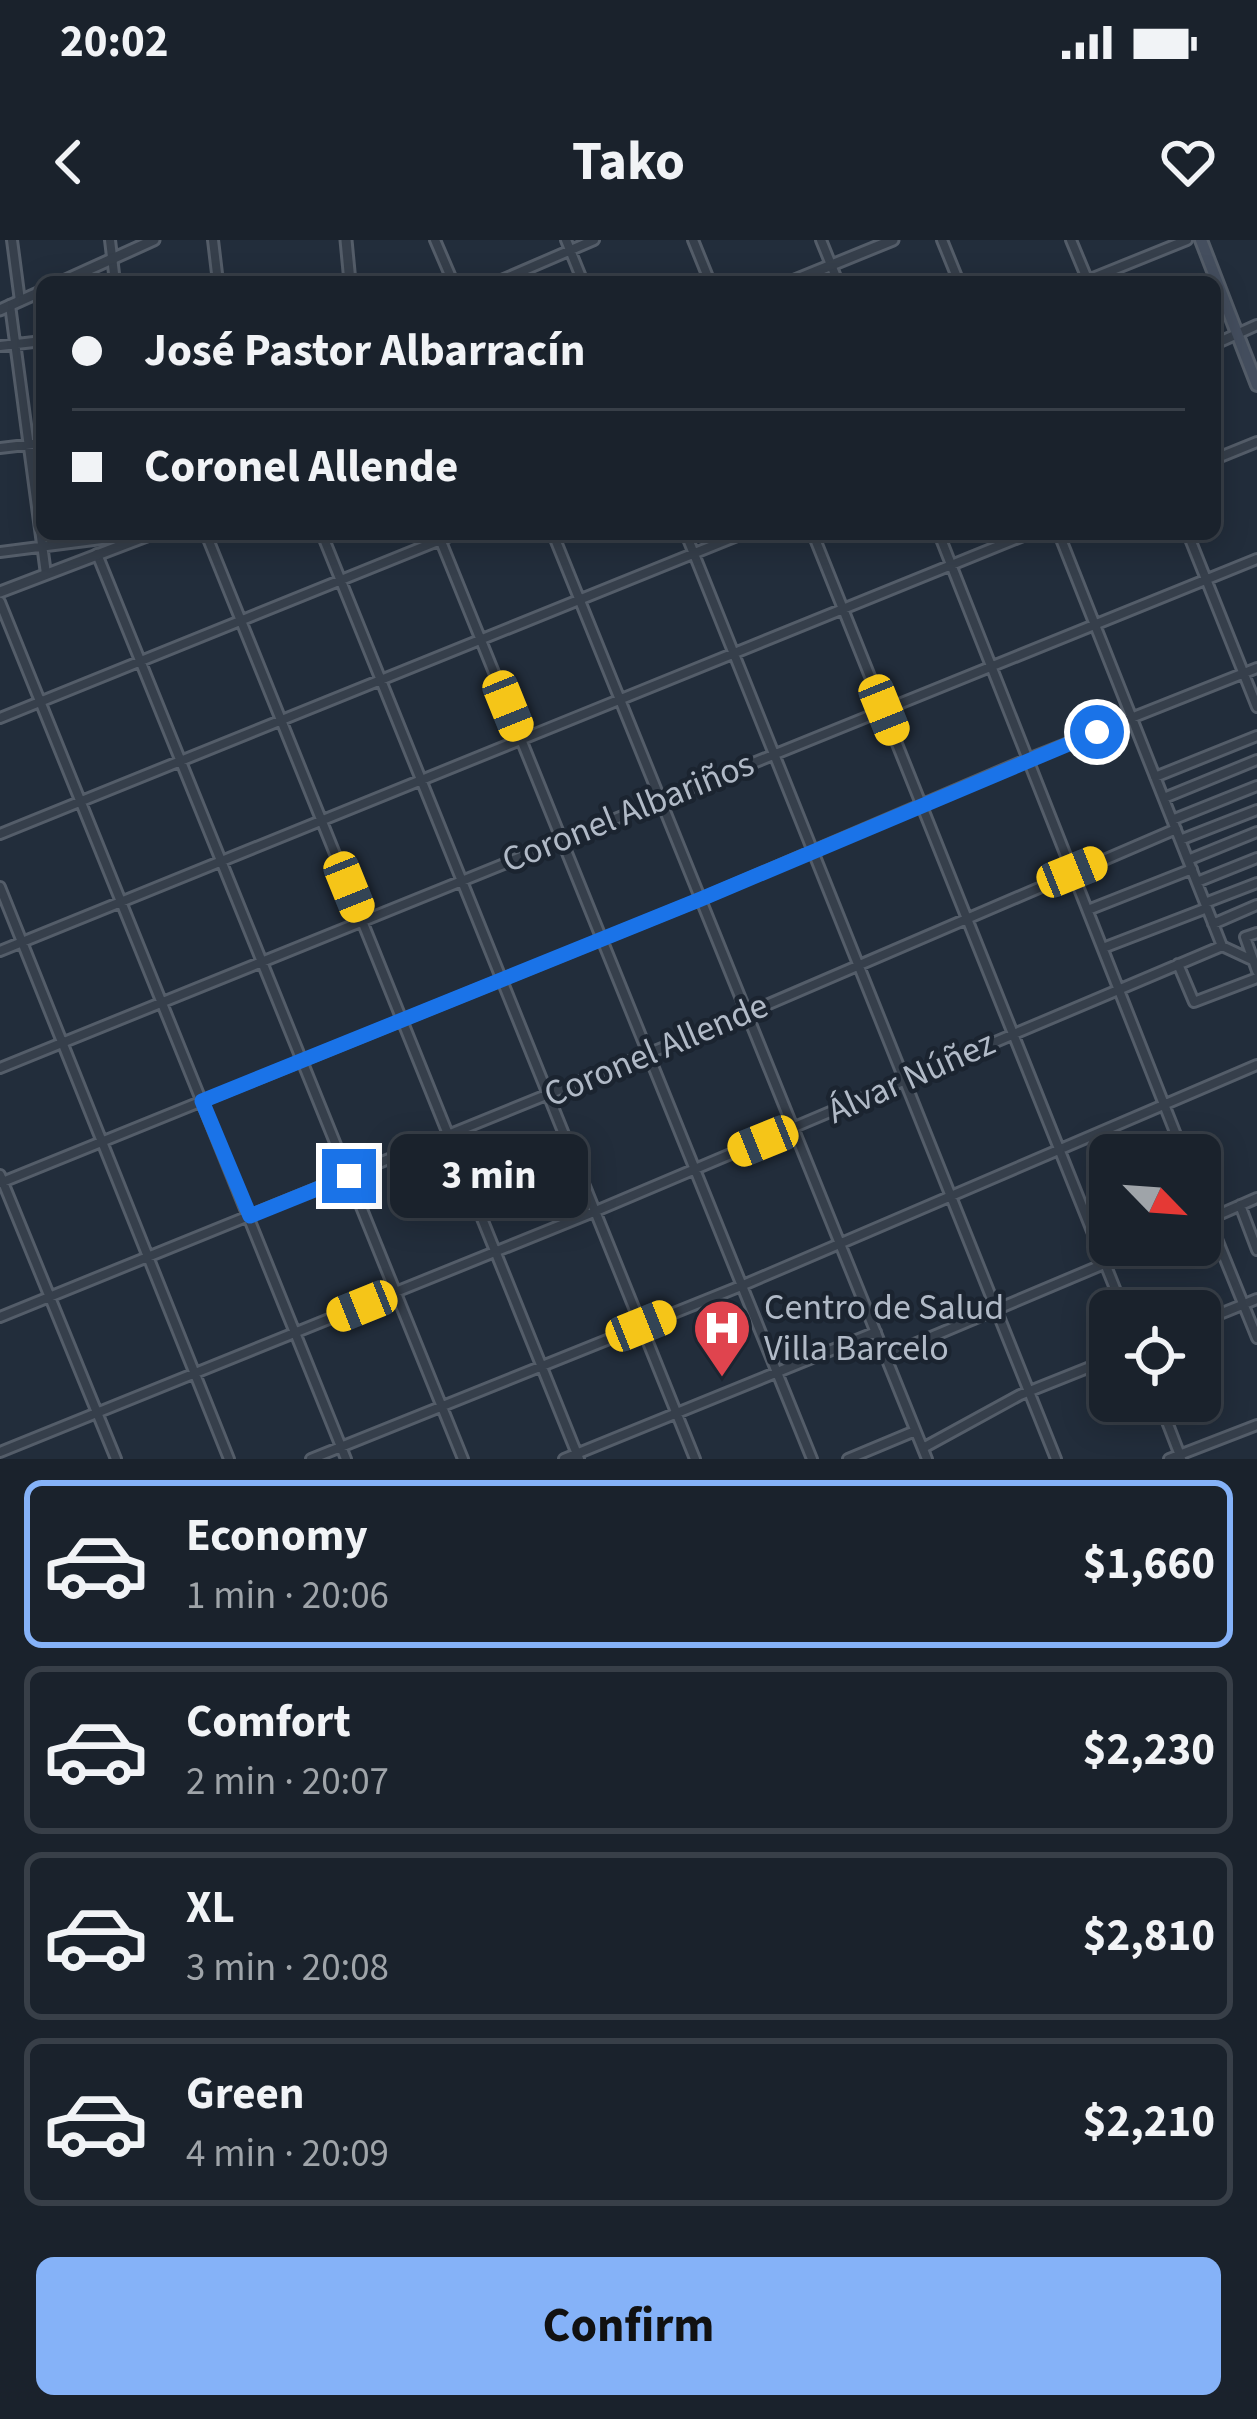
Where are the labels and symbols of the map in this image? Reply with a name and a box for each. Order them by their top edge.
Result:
car [478,666,538,746]
car [854,670,914,750]
route start [1070,705,1124,759]
street label: Coronel Albariños [494,738,762,886]
car [1032,842,1112,902]
car [319,847,379,927]
street label: Coronel Allende [536,980,776,1120]
street label: Álvar Núñez [819,1017,1003,1137]
car [723,1111,803,1171]
callout: 3 min [391,1134,589,1218]
north arrow [1089,1134,1221,1266]
route end [322,1149,376,1203]
car [322,1276,402,1336]
place label: Centro de Salud Villa Barcelo [764,1282,1004,1374]
car [601,1296,681,1356]
hospital icon: Centro de Salud Villa Barcelo [691,1297,753,1379]

